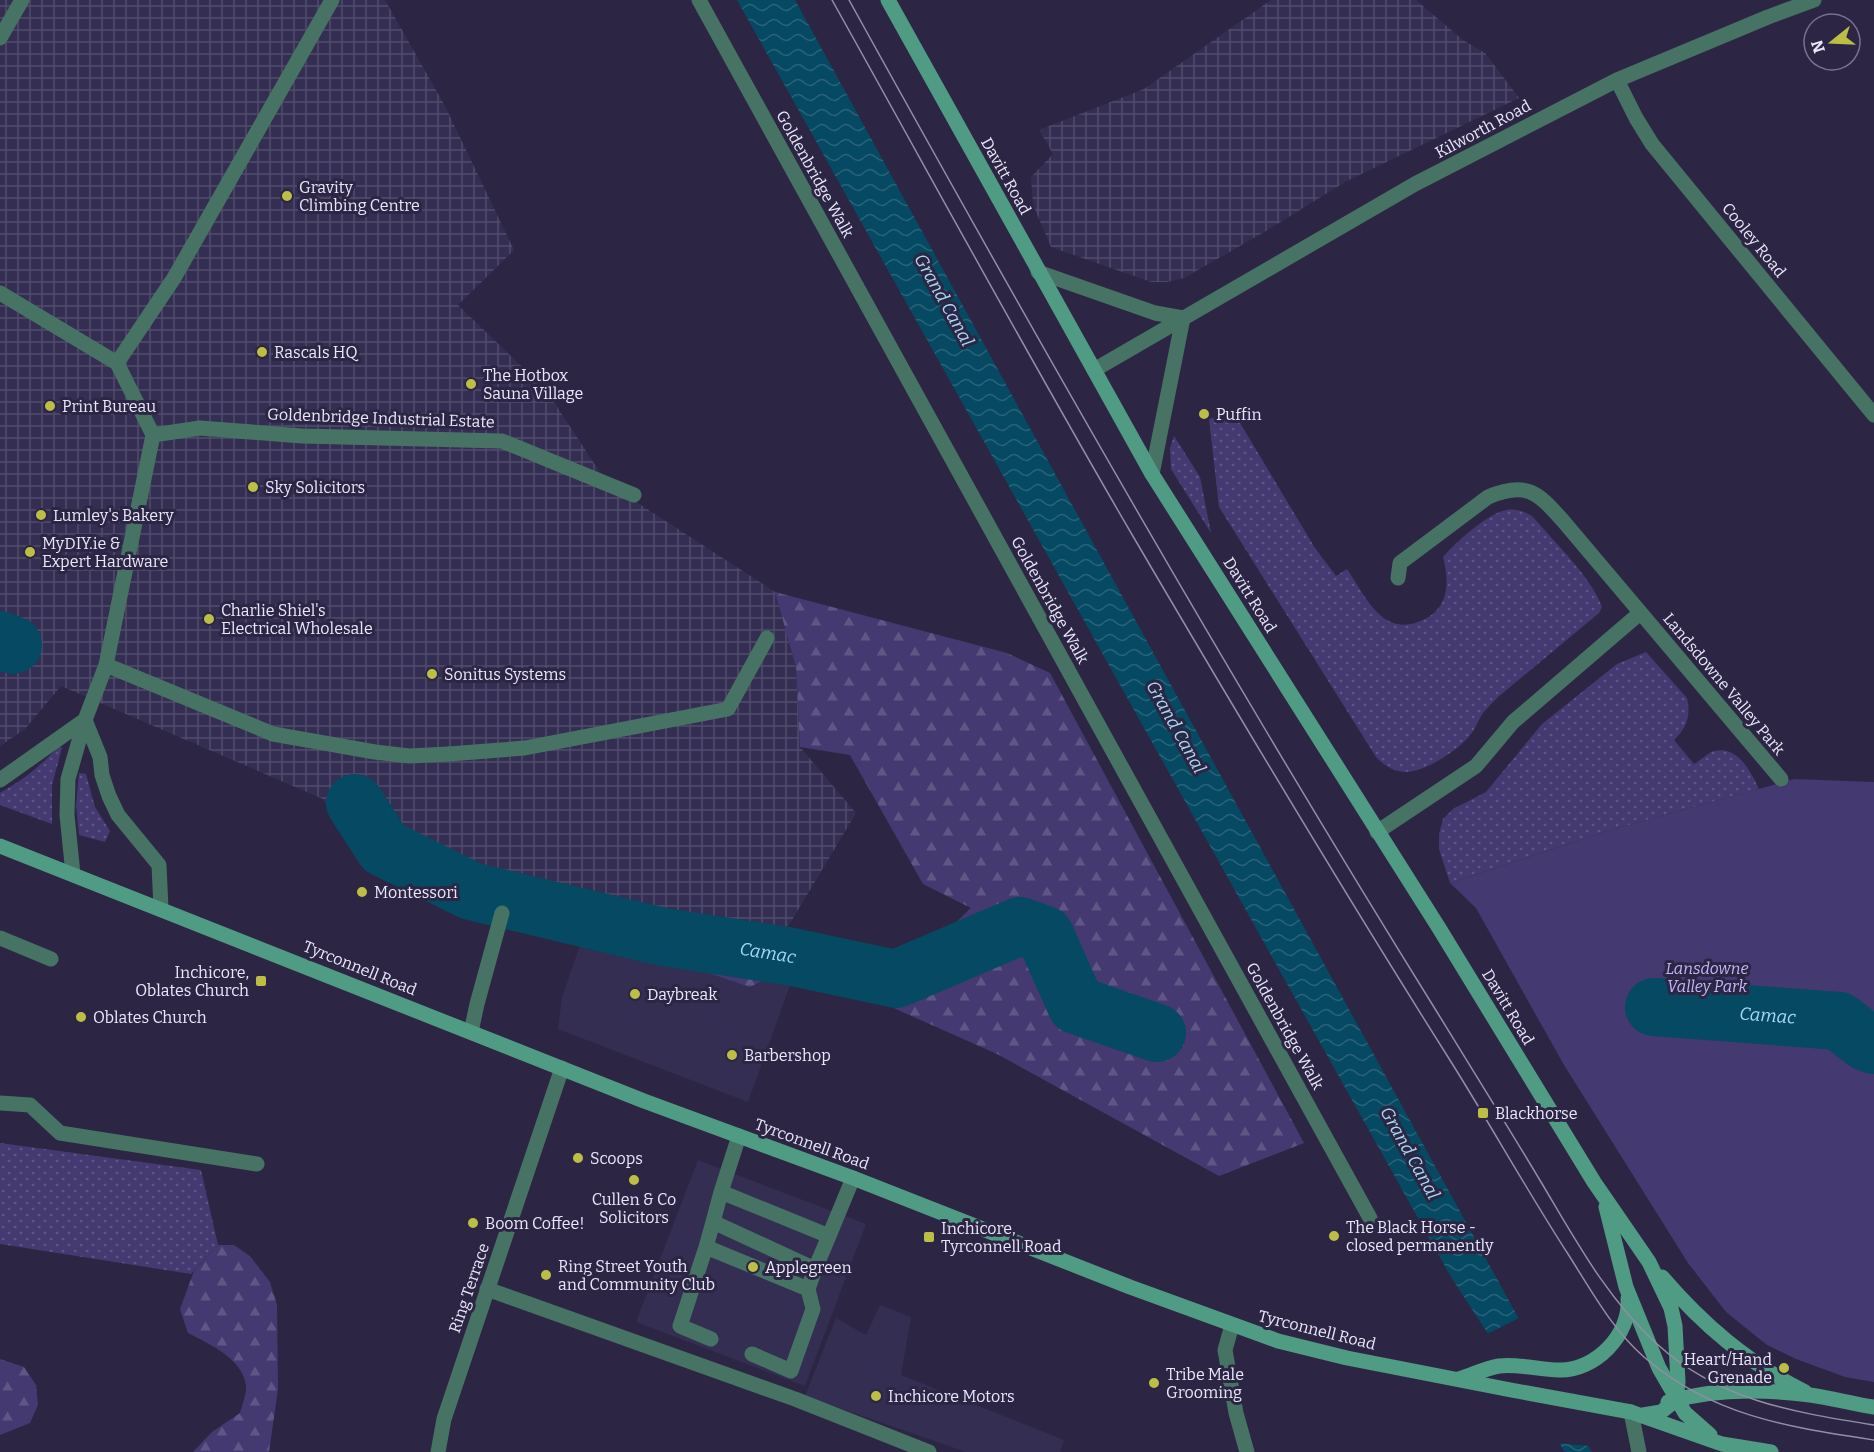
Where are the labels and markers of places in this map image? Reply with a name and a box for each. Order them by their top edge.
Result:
place label: Gravity Climbing Centre [299,178,420,215]
marker: Gravity Climbing Centre [280,189,294,203]
place label: Rascals HQ [274,343,359,362]
marker: Rascals HQ [255,345,269,359]
place label: The Hotbox Sauna Village [483,366,583,403]
marker: The Hotbox Sauna Village [464,377,478,391]
place label: Print Bureau [62,397,156,416]
marker: Print Bureau [43,399,57,413]
place label: Puffin [1216,405,1262,424]
marker: Puffin [1197,407,1211,421]
place label: Sky Solicitors [265,478,365,497]
marker: Sky Solicitors [246,480,260,494]
place label: Lumley's Bakery [53,506,174,525]
marker: Lumley's Bakery [34,508,48,522]
place label: MyDIY.ie & Expert Hardware [42,534,168,571]
marker: MyDIY.ie & Expert Hardware [23,545,37,559]
place label: Charlie Shiel's Electrical Wholesale [221,601,373,638]
marker: Charlie Shiel's Electrical Wholesale [202,612,216,626]
place label: Sonitus Systems [444,665,566,684]
marker: Sonitus Systems [425,667,439,681]
place label: Montessori [374,883,458,902]
marker: Montessori [355,885,369,899]
place label: Inchicore, Oblates Church [135,963,249,1000]
marker: Inchicore, Oblates Church [254,974,268,988]
place label: Daybreak [647,985,717,1004]
marker: Daybreak [628,987,642,1001]
place label: Oblates Church [93,1008,207,1027]
marker: Oblates Church [74,1010,88,1024]
place label: Barbershop [744,1046,831,1065]
marker: Barbershop [725,1048,739,1062]
place label: Blackhorse [1495,1104,1577,1123]
marker: Blackhorse [1476,1106,1490,1120]
place label: Scoops [590,1149,643,1168]
marker: Scoops [571,1151,585,1165]
marker: Cullen & Co Solicitors [627,1173,641,1187]
place label: Cullen & Co Solicitors [592,1190,676,1227]
place label: Boom Coffee! [485,1214,585,1233]
marker: Boom Coffee! [466,1216,480,1230]
place label: The Black Horse - closed permanently [1346,1218,1494,1255]
place label: Inchicore, Tyrconnell Road [941,1219,1062,1256]
marker: The Black Horse - closed permanently [1327,1229,1341,1243]
marker: Inchicore, Tyrconnell Road [922,1230,936,1244]
place label: Ring Street Youth and Community Club [558,1257,715,1294]
place label: Applegreen [765,1258,852,1277]
marker: Applegreen [746,1260,760,1274]
marker: Ring Street Youth and Community Club [539,1268,553,1282]
place label: Heart/Hand Grenade [1684,1350,1773,1387]
marker: Heart/Hand Grenade [1777,1361,1791,1375]
place label: Tribe Male Grooming [1166,1365,1244,1402]
marker: Tribe Male Grooming [1147,1376,1161,1390]
place label: Inchicore Motors [888,1387,1015,1406]
marker: Inchicore Motors [869,1389,883,1403]

